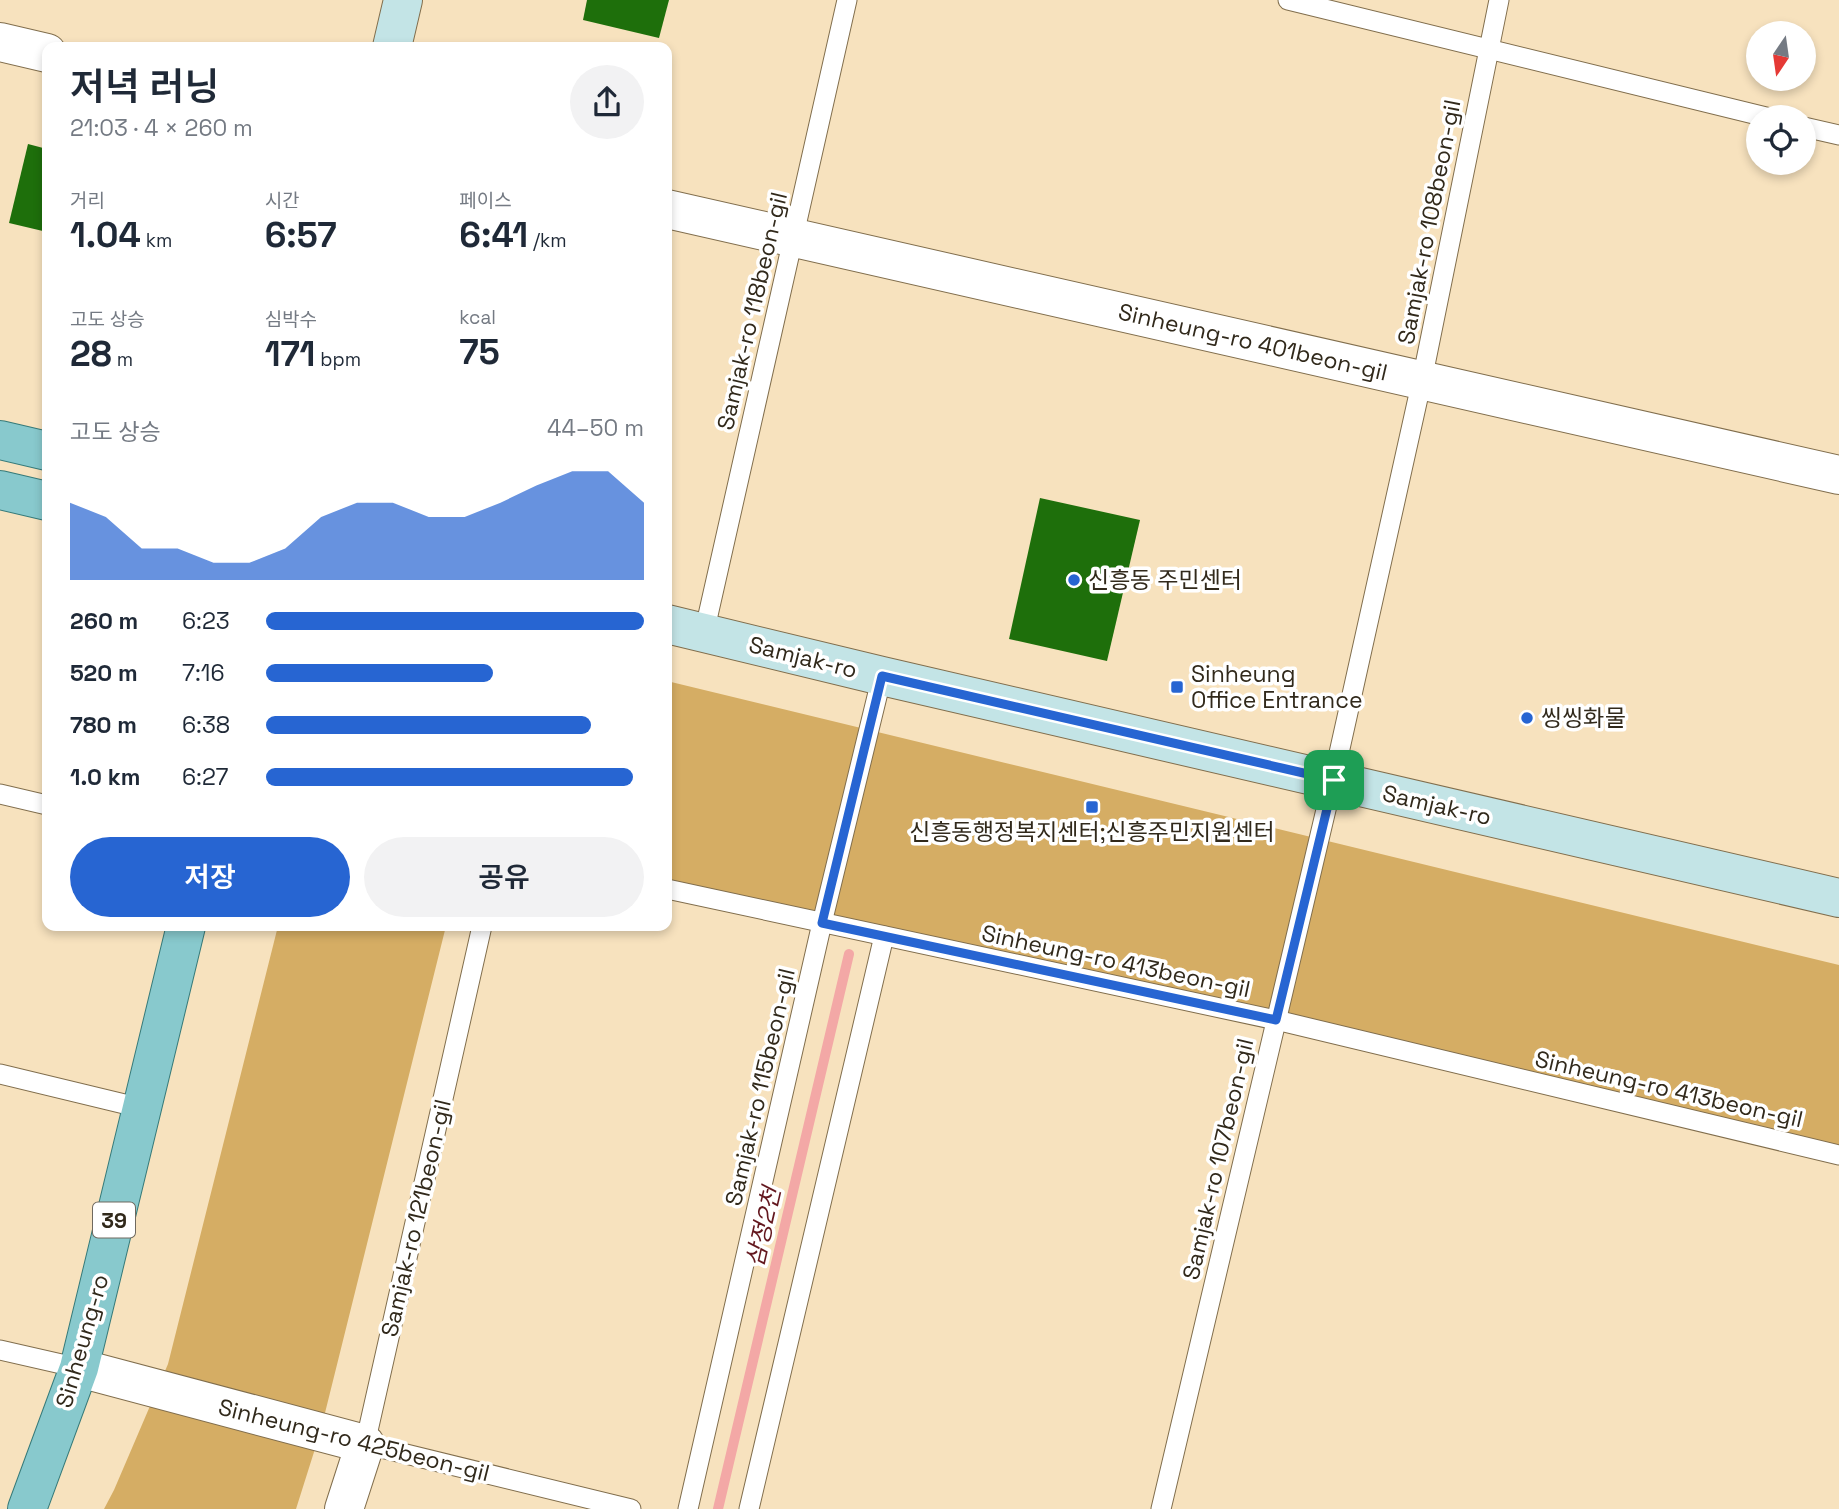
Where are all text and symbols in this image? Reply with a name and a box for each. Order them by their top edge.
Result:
north arrow [1746,21,1816,91]
map controls [1746,21,1816,175]
text: 저녁 러닝 [70,63,220,111]
button: share [570,65,644,139]
street label: Samjak-ro 108beon-gil [1391,97,1467,347]
button: locate [1746,105,1816,175]
text: 21:03 · 4 × 260 m [70,113,253,143]
text: 거리 [70,188,105,213]
text: 시간 [265,188,300,213]
text: 페이스 [459,188,512,213]
street label: Samjak-ro 118beon-gil [710,189,794,433]
text: 1.04 [70,213,141,257]
text: 6:57 [265,213,337,257]
text: 6:41 [459,213,528,257]
text: km [141,228,172,253]
text: /km [528,228,567,253]
street label: Sinheung-ro 401beon-gil [1115,296,1391,388]
text: kcal [459,305,496,330]
text: 고도 상승 [70,307,145,332]
text: 심박수 [265,307,317,332]
text: 75 [459,330,500,374]
text: 28 [70,332,112,376]
text: 171 [265,332,315,376]
text: m [112,347,133,372]
text: bpm [315,347,361,372]
text: 44–50 m [547,413,644,443]
text: 고도 상승 [70,417,161,447]
place label: 신흥동 주민센터 [1088,565,1242,595]
marker: 신흥동 주민센터 [1066,572,1082,588]
text: 260 m [70,606,138,636]
text: 6:23 [182,606,230,636]
street label: Samjak-ro [746,629,860,685]
text: 520 m [70,658,138,688]
text: 7:16 [182,658,224,688]
place label: Sinheung Office Entrance [1191,659,1363,715]
marker: Sinheung Office Entrance [1169,679,1185,695]
place label: 씽씽화물 [1541,703,1626,733]
text: 780 m [70,710,137,740]
text: 6:38 [182,710,230,740]
marker: 씽씽화물 [1519,710,1535,726]
pin [1304,750,1364,810]
icon: arrive [1315,761,1353,799]
text: 1.0 km [70,762,140,792]
text: 6:27 [182,762,229,792]
street label: Samjak-ro [1380,778,1494,832]
marker: 신흥동행정복지센터;신흥주민지원센터 [1084,799,1100,815]
place label: 신흥동행정복지센터;신흥주민지원센터 [909,817,1275,847]
button: 저장 [70,837,350,917]
button: 공유 [364,837,644,917]
street label: Sinheung-ro 413beon-gil [979,918,1253,1004]
street label: Samjak-ro 115beon-gil [718,965,802,1209]
street label: Samjak-ro 107beon-gil [1176,1035,1260,1283]
street label: Sinheung-ro 413beon-gil [1532,1044,1806,1134]
street label: Samjak-ro 121beon-gil [374,1096,458,1340]
water label: 삼정2천 [739,1181,788,1270]
road number: 39 [93,1202,135,1238]
street label: Sinheung-ro [49,1271,115,1411]
street label: Sinheung-ro 425beon-gil [215,1392,493,1488]

